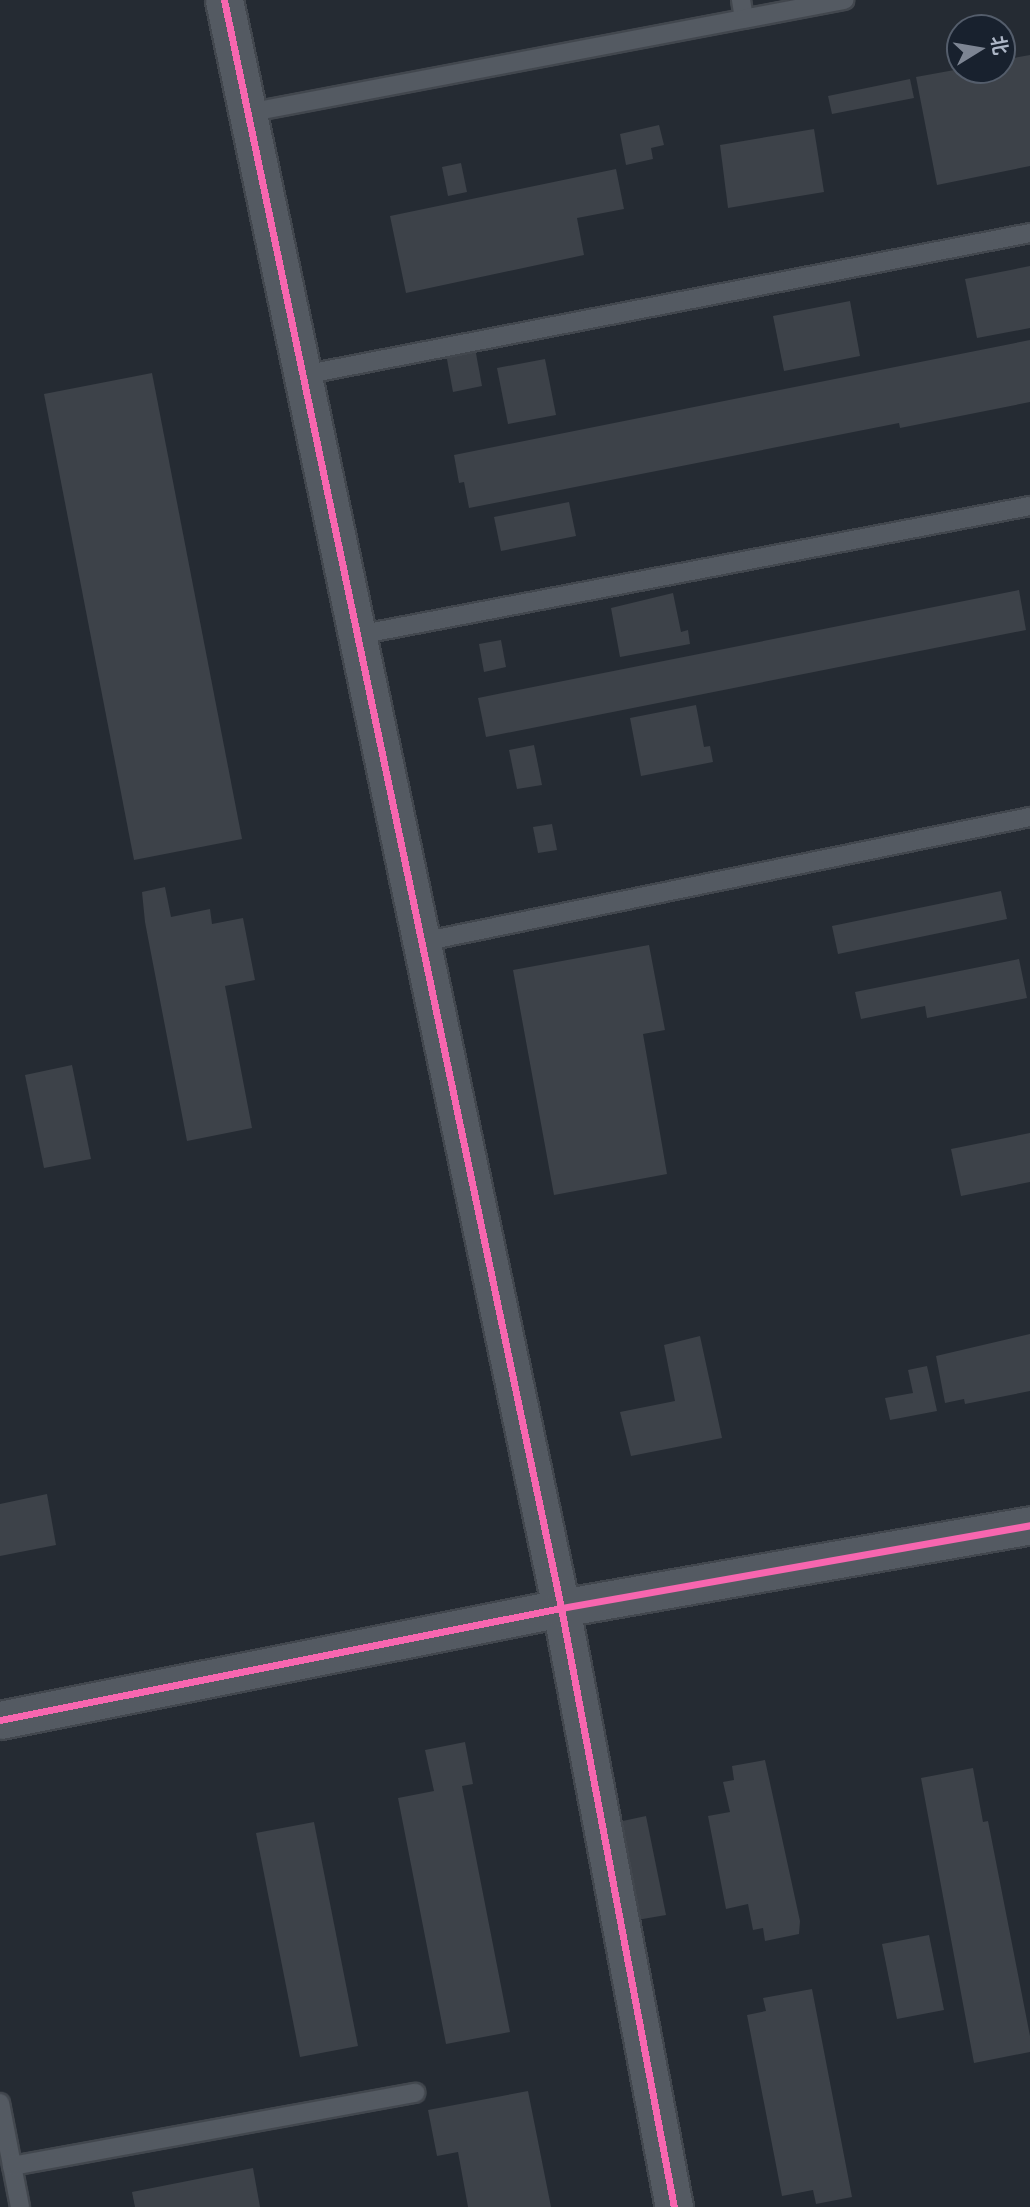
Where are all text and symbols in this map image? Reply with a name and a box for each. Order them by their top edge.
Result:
north arrow [946,14,1016,84]
text: 北 [987,34,1013,57]

